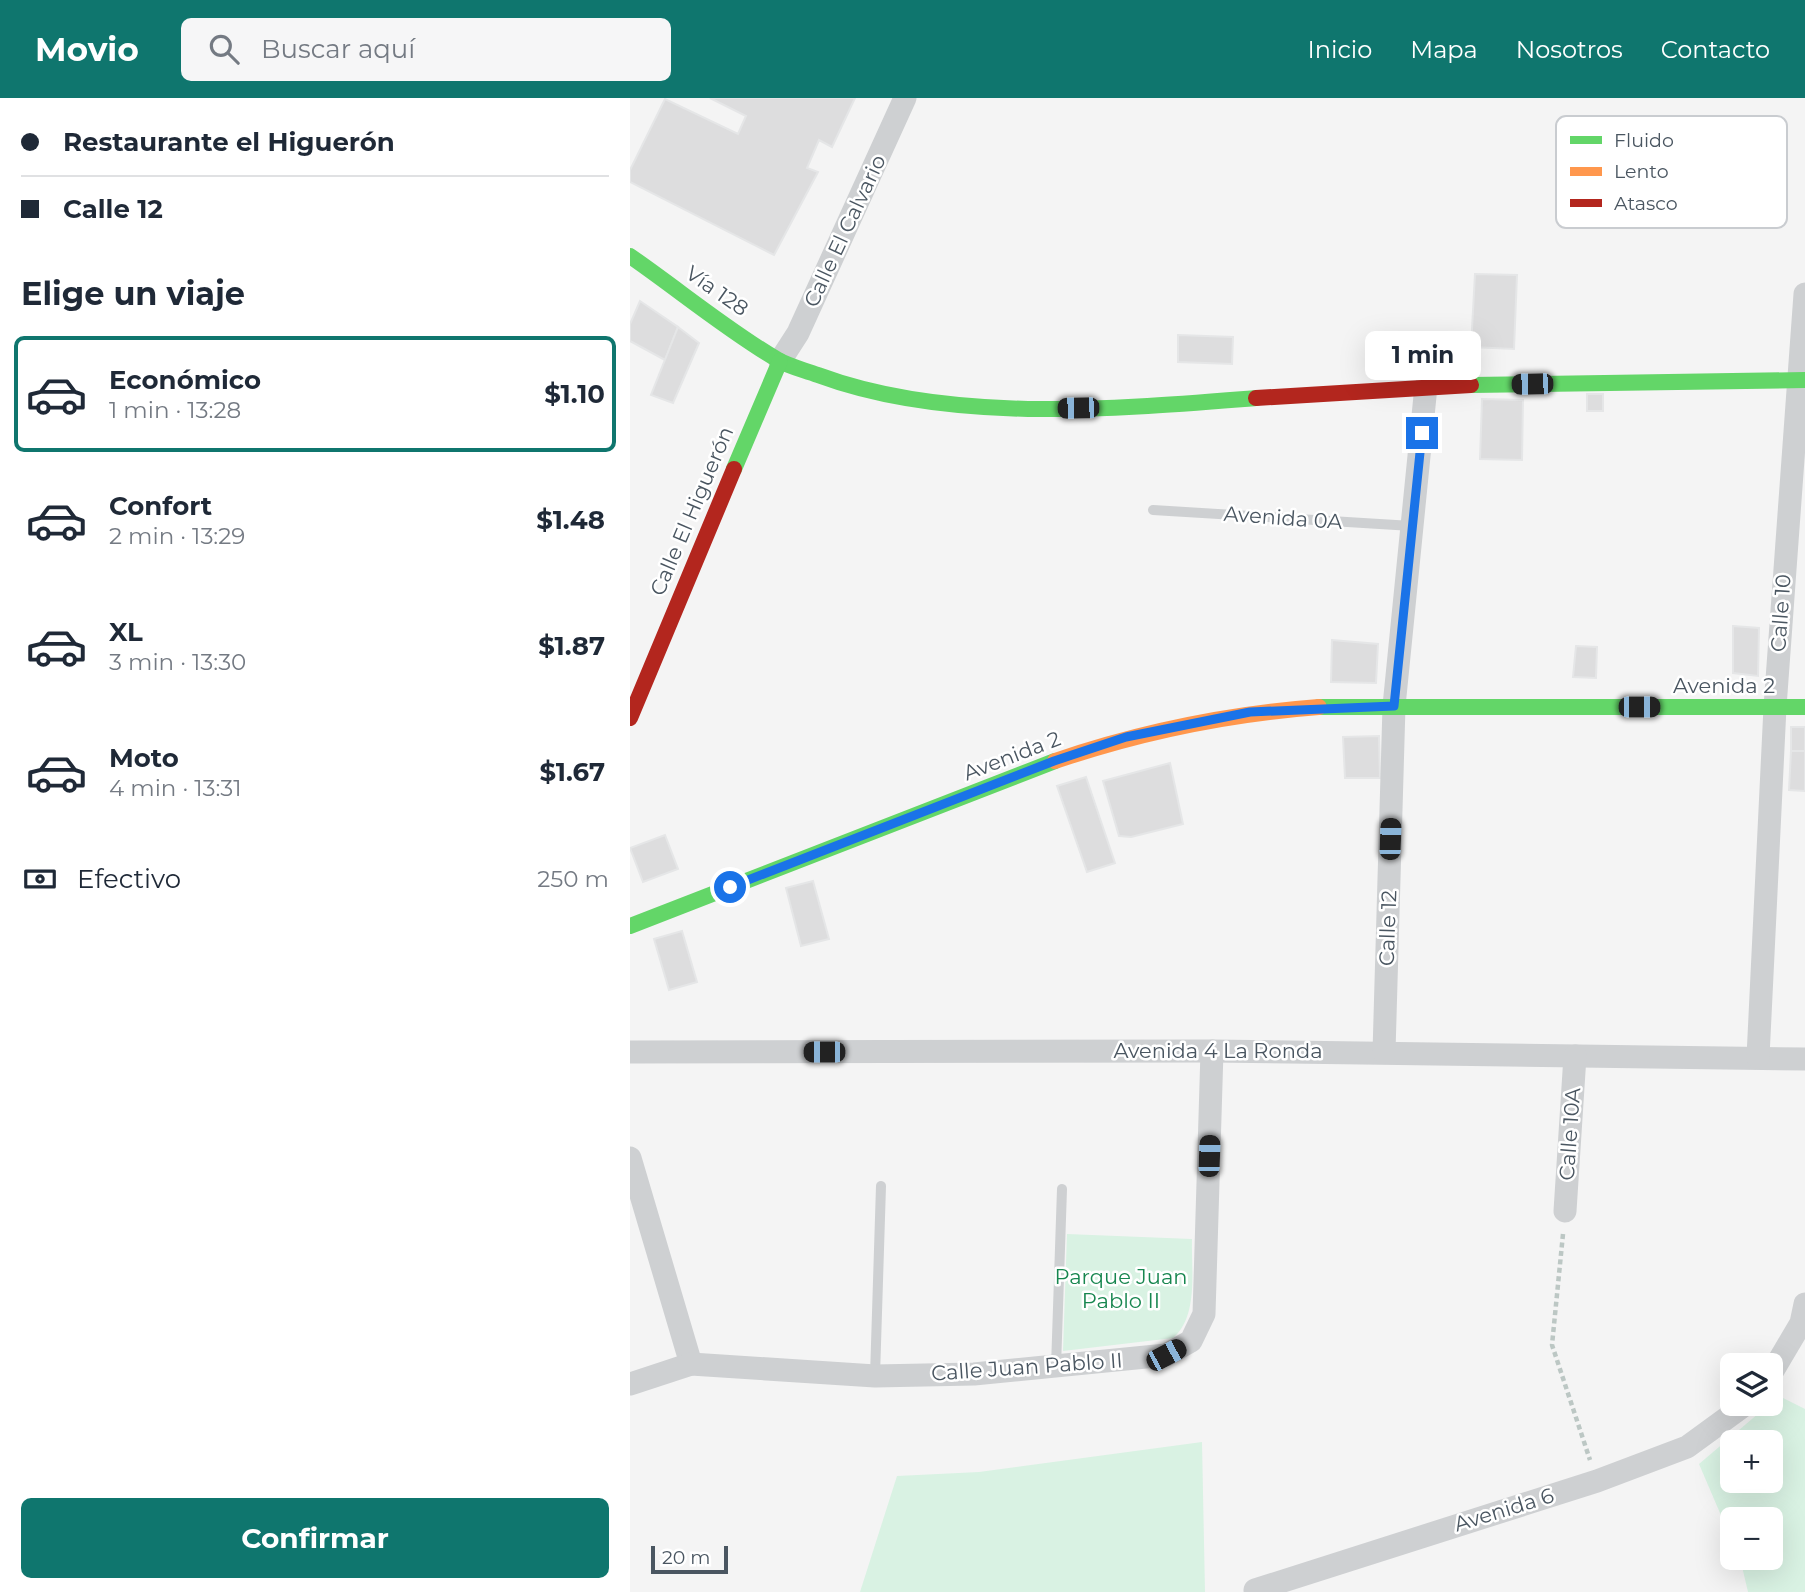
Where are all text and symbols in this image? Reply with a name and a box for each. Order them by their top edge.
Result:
search box [181,18,671,81]
text: Movio [35,29,139,69]
icon: search [205,30,243,68]
text: Buscar aquí [261,33,415,65]
text: Inicio [1307,35,1372,64]
text: Mapa [1410,35,1478,64]
text: Nosotros [1516,35,1623,64]
text: Contacto [1661,35,1770,64]
legend [1556,116,1787,228]
text: Restaurante el Higuerón [63,126,395,158]
text: Fluido [1614,129,1674,152]
street label: Calle El Calvario [798,151,891,311]
text: Lento [1614,160,1669,183]
text: Atasco [1614,192,1678,215]
text: Calle 12 [63,193,163,225]
street label: Vía 128 [681,260,753,321]
text: Elige un viaje [21,274,245,313]
callout: 1 min [1364,331,1480,380]
text: 1 min [1392,341,1454,369]
icon: car [25,363,88,426]
text: Económico [109,364,261,396]
car [1511,373,1554,395]
text: $1.10 [544,378,605,410]
text: 1 min · 13:28 [109,396,241,424]
car [1057,397,1100,419]
route end [1406,417,1438,449]
street label: Calle El Higuerón [645,423,738,599]
icon: car [25,489,88,552]
text: Confort [109,490,212,522]
street label: Avenida 0A [1223,501,1344,534]
text: $1.48 [536,504,605,536]
text: 2 min · 13:29 [109,522,245,550]
street label: Calle 10 [1765,573,1796,653]
icon: car [25,615,88,678]
text: XL [109,616,143,648]
text: $1.87 [538,630,605,662]
text: 3 min · 13:30 [109,648,246,676]
street label: Avenida 2 [1673,673,1775,698]
car [1619,697,1661,718]
street label: Avenida 2 [960,726,1064,786]
icon: car [25,741,88,804]
text: Moto [109,742,179,774]
text: $1.67 [539,756,605,788]
text: 4 min · 13:31 [109,774,242,802]
car [1379,818,1402,860]
icon: cash [21,860,59,898]
text: Efectivo [77,863,181,895]
text: 250 m [537,865,609,893]
route start [714,871,746,903]
street label: Calle 12 [1374,889,1401,966]
street label: Avenida 4 La Ronda [1113,1038,1323,1063]
car [804,1042,846,1063]
street label: Calle 10A [1554,1086,1585,1181]
car [1198,1135,1221,1177]
park label: Parque Juan Pablo II [1054,1264,1188,1313]
car [1143,1336,1190,1374]
street label: Calle Juan Pablo II [930,1347,1123,1386]
map controls [1720,1353,1783,1570]
button: layers [1720,1353,1783,1416]
button: + [1720,1430,1783,1493]
street label: Avenida 6 [1451,1482,1557,1537]
button: Confirmar [21,1498,609,1578]
button: − [1720,1507,1783,1570]
scale bar [651,1543,728,1575]
text: 20 m [662,1546,710,1569]

